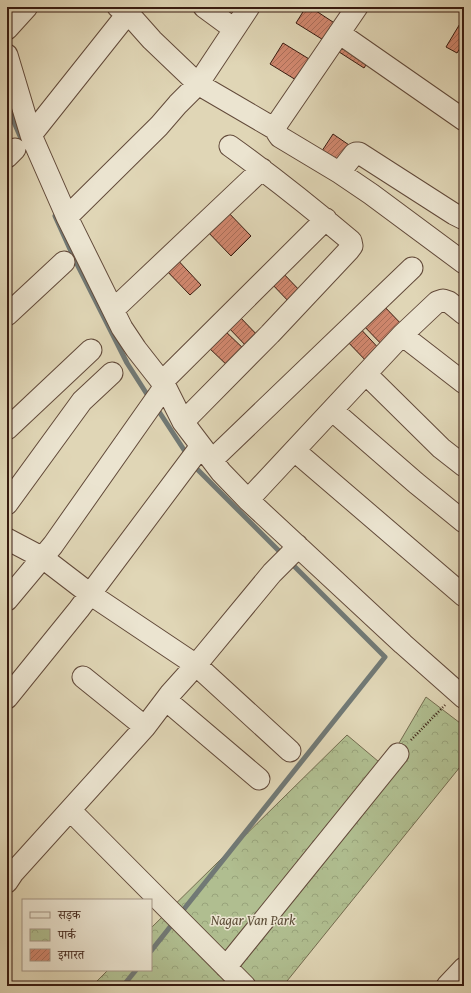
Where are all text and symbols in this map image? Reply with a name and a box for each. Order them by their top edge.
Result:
legend [22,899,152,971]
text: सड़क [57,906,82,923]
park label: Nagar Van Park [211,910,296,930]
text: पार्क [57,926,77,943]
text: इमारत [57,946,85,963]

